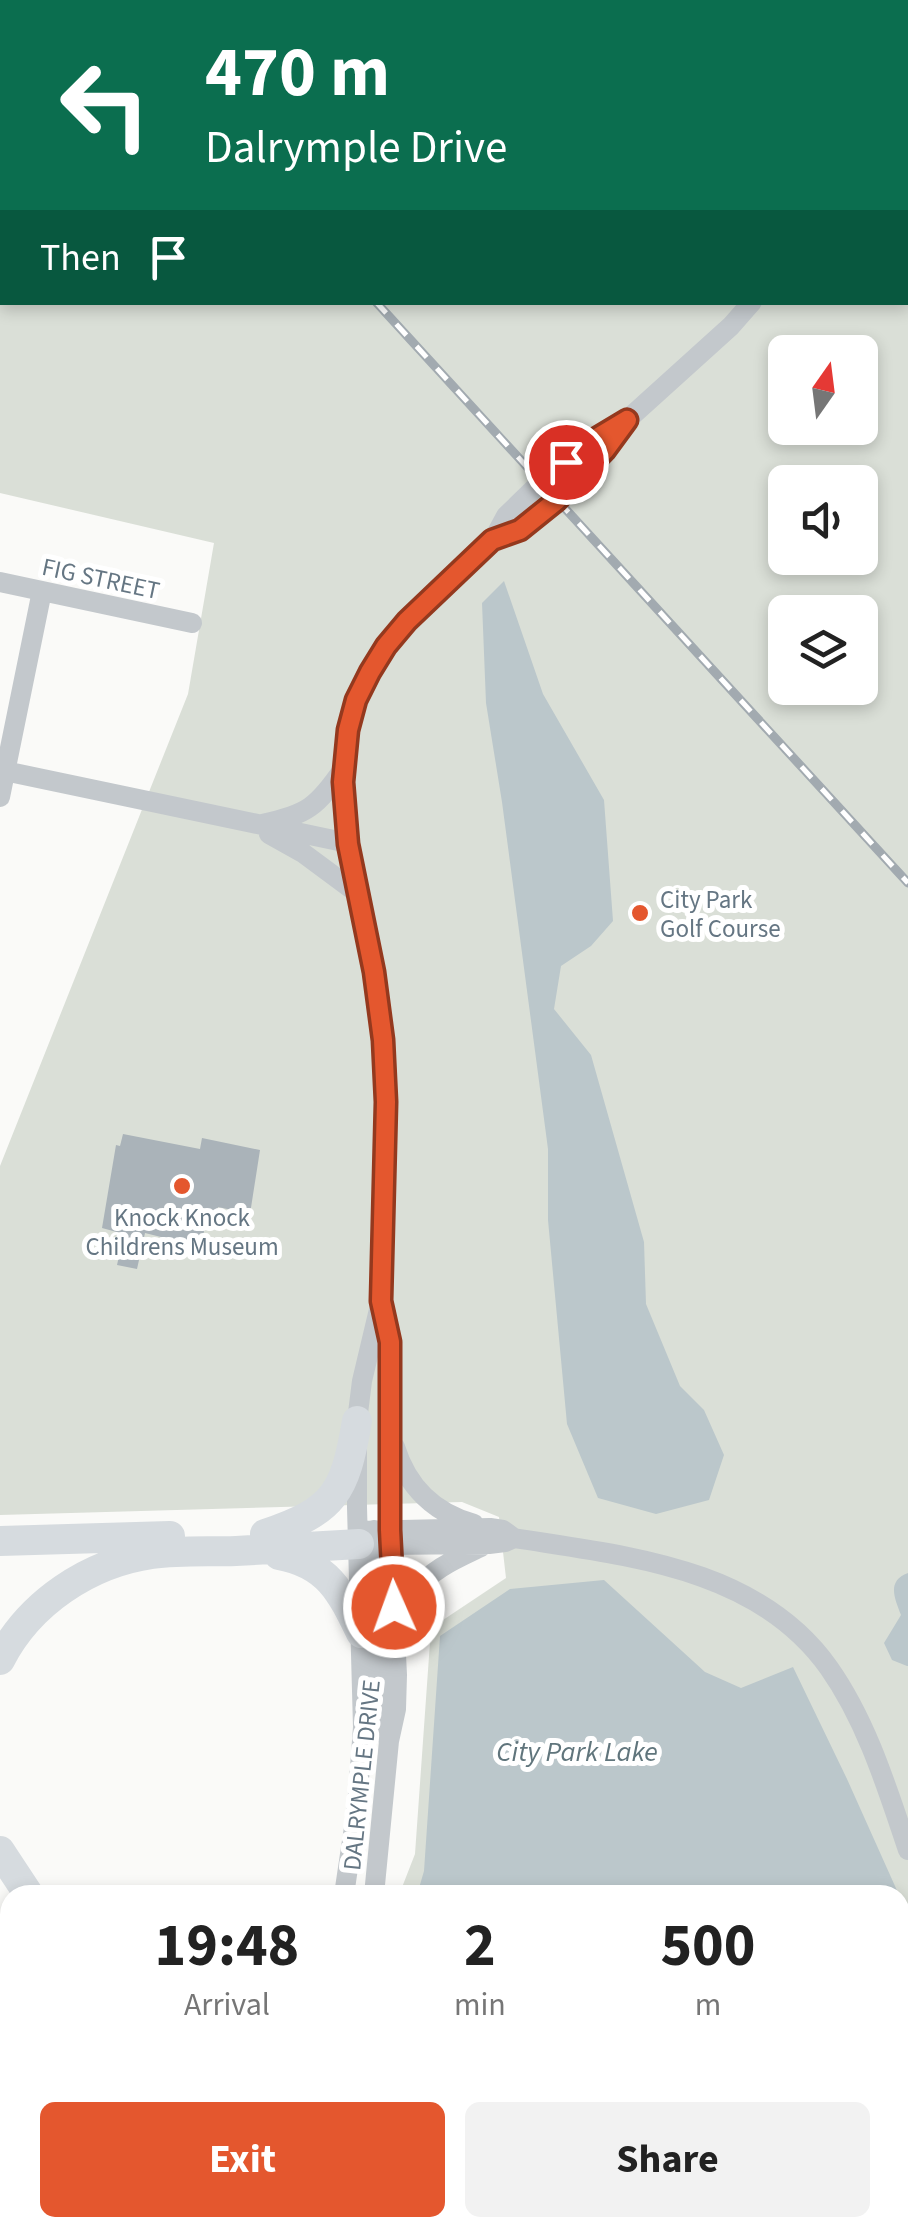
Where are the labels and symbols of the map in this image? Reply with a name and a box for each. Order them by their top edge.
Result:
north arrow [768,335,878,445]
pin [524,420,609,505]
street label: FIG STREET [39,549,163,609]
place label: City Park Golf Course [660,882,781,947]
marker: City Park Golf Course [629,902,651,924]
marker: Knock Knock Childrens Museum [171,1175,193,1197]
place label: Knock Knock Childrens Museum [85,1200,279,1265]
position arrow [342,1555,446,1659]
street label: DALRYMPLE DRIVE [334,1678,390,1872]
water label: City Park Lake [496,1732,658,1772]

